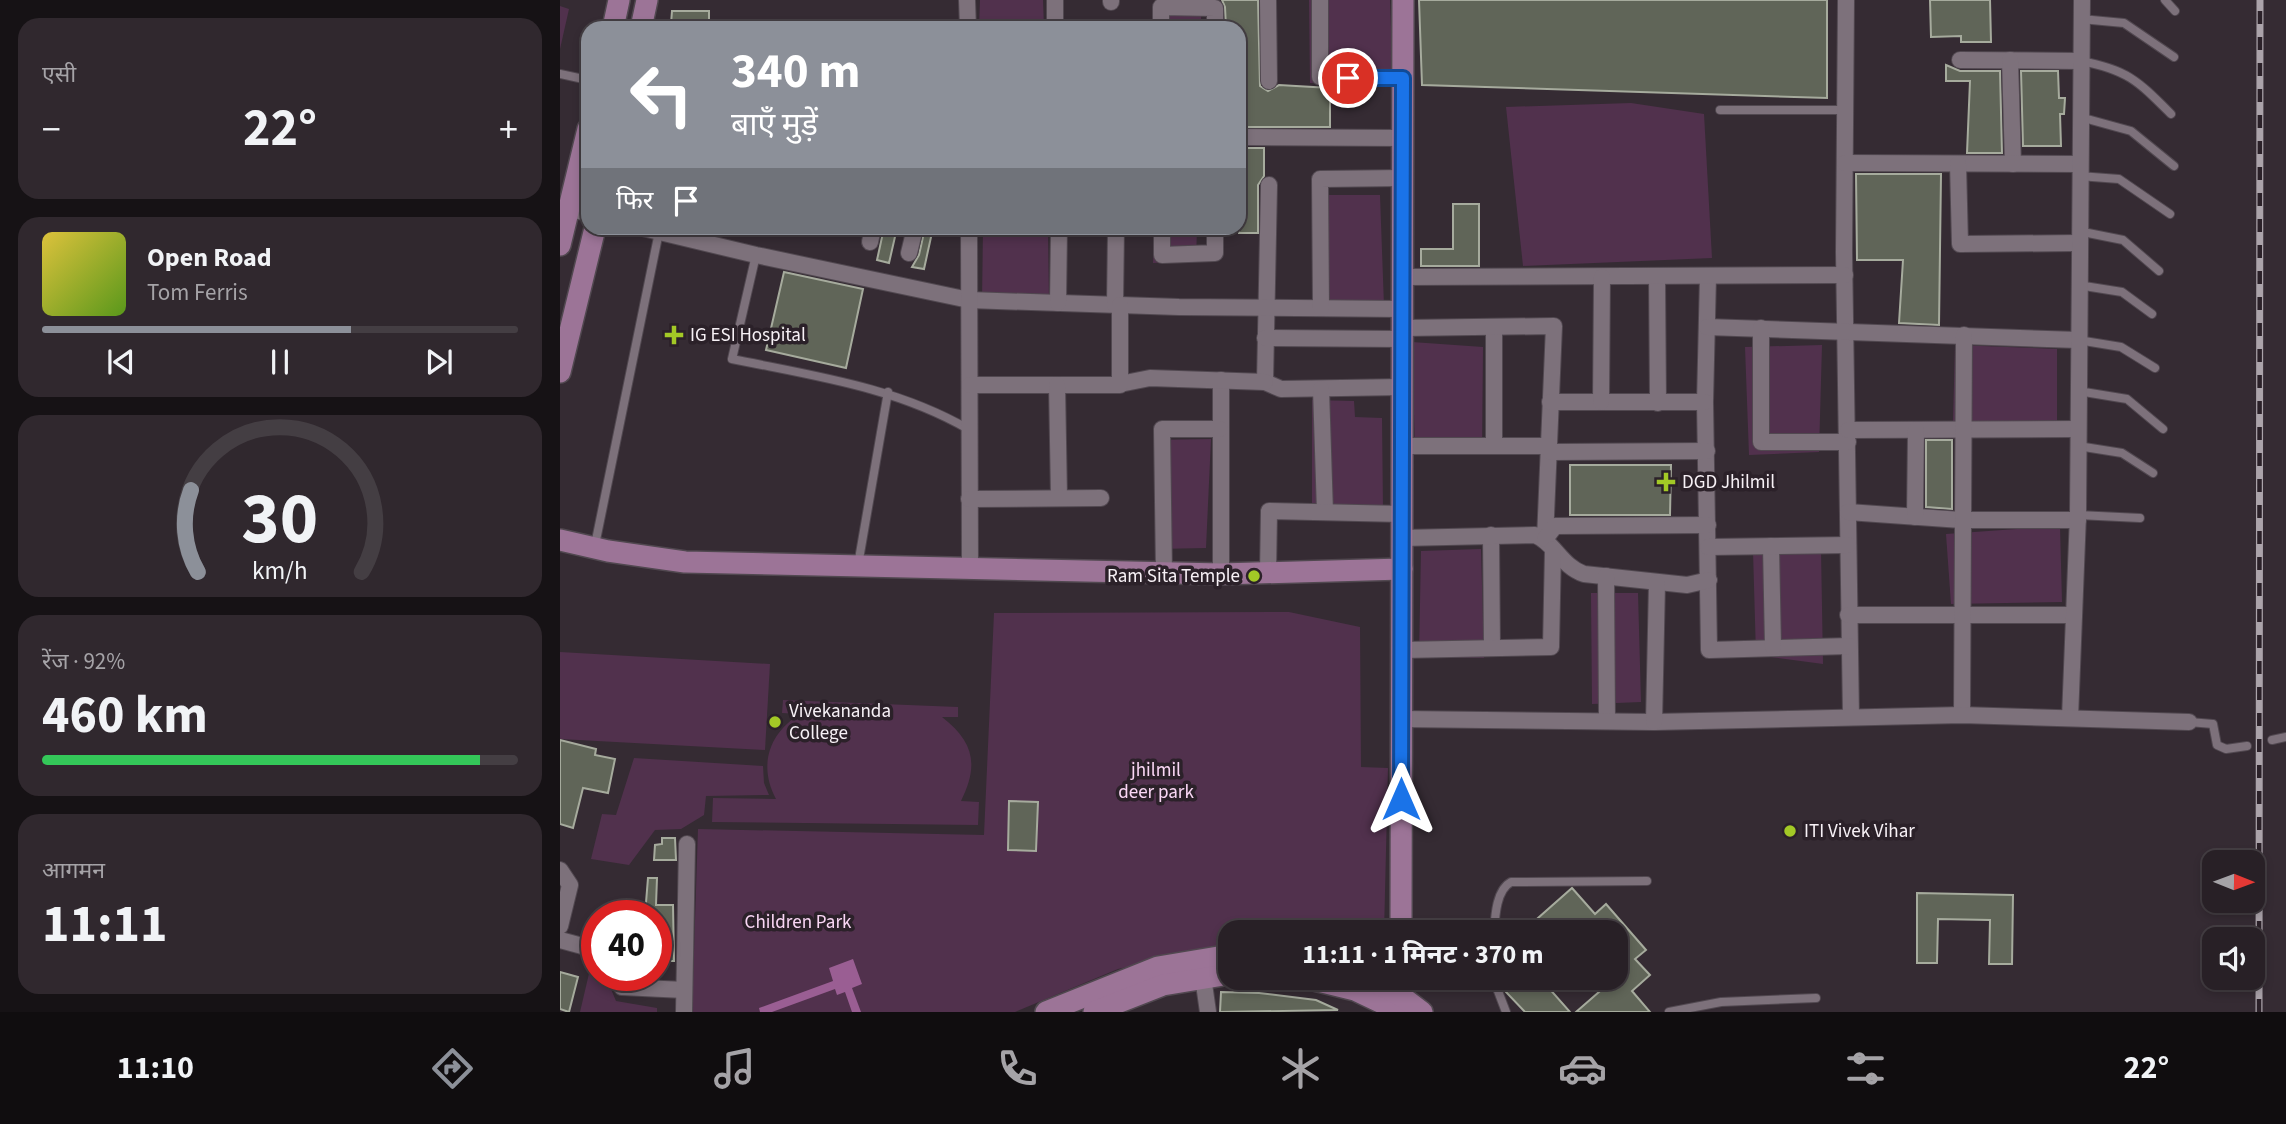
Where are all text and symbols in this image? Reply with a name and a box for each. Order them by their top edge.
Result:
text: 340 m [731,37,860,107]
pin [1318,48,1378,108]
icon: left [616,49,707,140]
text: एसी [42,58,76,91]
icon: arrive [1329,59,1367,97]
text: 22° [243,92,317,166]
text: बाएँ मुड़ें [731,102,818,148]
text: − [42,103,61,157]
text: + [499,103,518,157]
text: फिर [616,182,653,219]
icon: arrive [667,182,705,220]
text: Open Road [147,239,272,276]
text: Tom Ferris [147,276,248,309]
place label: IG ESI Hospital [690,322,806,349]
marker: IG ESI Hospital [664,325,684,345]
icon: previous [102,343,140,381]
icon: pause [261,343,299,381]
icon: next [420,343,458,381]
text: 30 [242,467,318,571]
place label: DGD Jhilmil [1682,469,1775,496]
marker: DGD Jhilmil [1656,472,1676,492]
text: km/h [252,553,308,589]
place label: Ram Sita Temple [1107,563,1240,590]
marker: Ram Sita Temple [1246,568,1262,584]
text: रेंज · 92% [42,645,125,678]
text: 460 km [42,679,208,753]
place label: Vivekananda College [789,698,891,747]
marker: Vivekananda College [767,714,783,730]
park label: jhilmil deer park [1118,757,1194,806]
position arrow [1364,762,1438,836]
place label: ITI Vivek Vihar [1804,818,1915,845]
marker: ITI Vivek Vihar [1782,823,1798,839]
north arrow [2202,850,2264,914]
map controls [2202,850,2265,990]
text: आगमन [42,854,105,887]
text: 11:11 [42,888,167,962]
speed limit sign: 40 [581,900,672,991]
park label: Children Park [745,909,852,936]
button: sound [2202,927,2265,990]
text: 11:11 · 1 मिनट · 370 m [1302,936,1544,973]
icon: directions [428,1044,477,1093]
icon: music [710,1044,759,1093]
icon: phone [993,1044,1042,1093]
icon: climate [1276,1044,1325,1093]
icon: car [1558,1044,1607,1093]
icon: filters [1841,1044,1890,1093]
text: 11:10 [117,1045,194,1091]
text: 22° [2124,1045,2169,1091]

